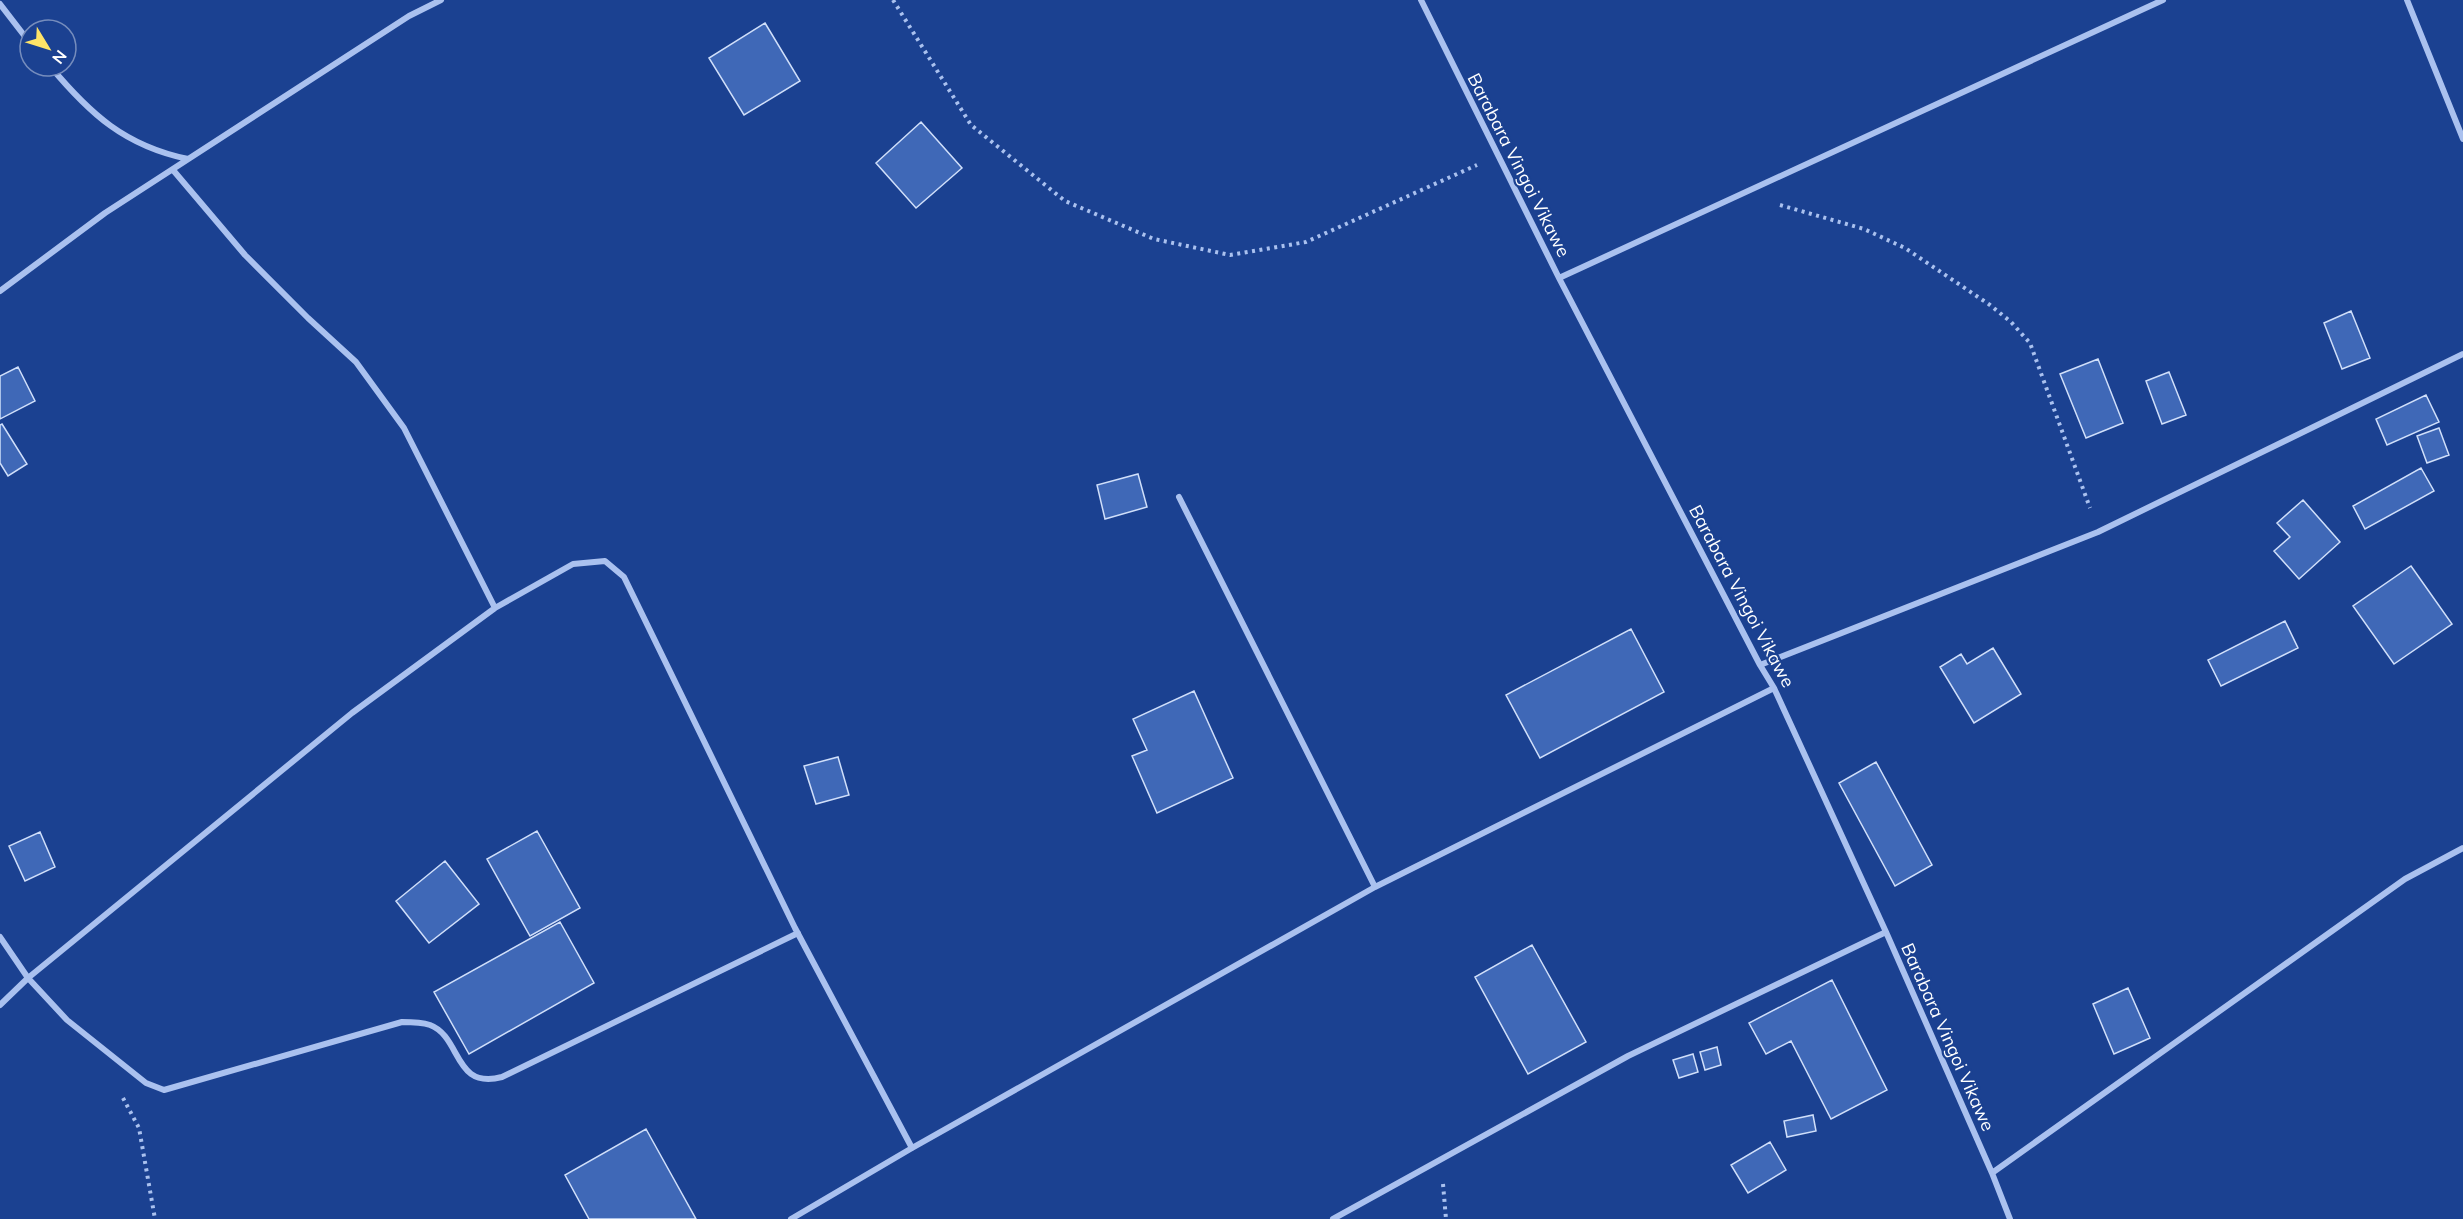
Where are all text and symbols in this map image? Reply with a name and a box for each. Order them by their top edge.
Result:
north arrow [18,18,78,78]
text: N [48,46,71,68]
street label: Barabara Vingoi Vikawe [1463,69,1575,261]
street label: Barabara Vingoi Vikawe [1684,501,1800,691]
street label: Barabara Vingoi Vikawe [1896,939,2000,1135]

